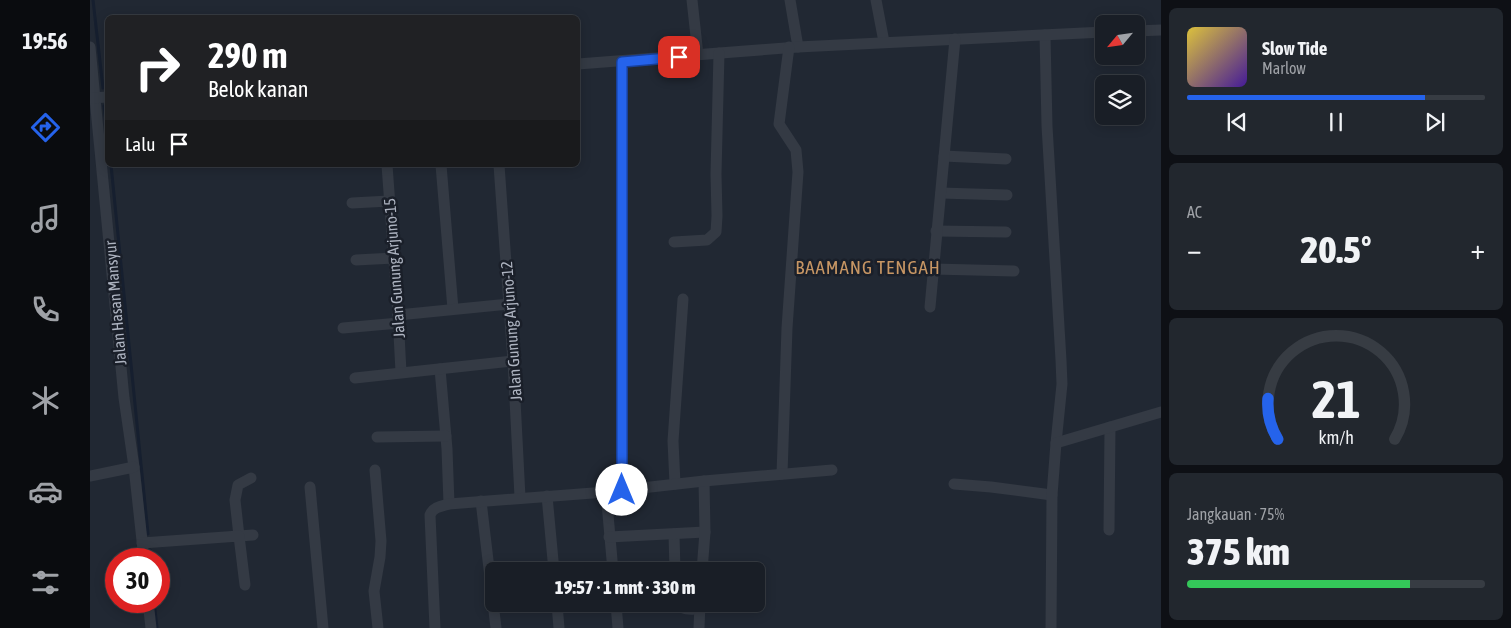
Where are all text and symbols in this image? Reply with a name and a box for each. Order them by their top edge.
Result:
north arrow [1095,15,1145,65]
map controls [1095,15,1145,125]
text: 19:56 [22,28,68,54]
icon: right [125,35,190,100]
text: 290 m [208,35,287,75]
pin [658,36,700,78]
text: Slow Tide [1262,37,1327,59]
icon: arrive [665,43,693,71]
text: Marlow [1262,59,1306,77]
button: layers [1095,75,1145,125]
text: Belok kanan [208,76,309,102]
icon: previous [1223,108,1251,136]
icon: pause [1322,108,1350,136]
icon: next [1421,108,1449,136]
icon: directions [28,110,63,145]
icon: arrive [165,130,193,158]
text: Lalu [125,133,155,155]
street label: Jalan Gunung Arjuno-15 [380,197,409,339]
icon: music [28,201,63,236]
text: AC [1187,203,1202,221]
text: 20.5° [1301,228,1371,271]
text: − [1187,233,1202,265]
text: + [1470,233,1485,265]
street label: Jalan Hasan Mansyur [101,240,130,366]
district label: BAAMANG TENGAH [795,256,941,278]
street label: Jalan Gunung Arjuno-12 [497,260,526,402]
icon: phone [28,292,63,327]
text: 21 [1312,369,1360,429]
icon: climate [28,383,63,418]
text: km/h [1318,427,1354,448]
position arrow [595,463,647,515]
icon: car [28,474,63,509]
text: Jangkauan · 75% [1187,505,1284,523]
text: 375 km [1187,530,1290,573]
speed limit sign: 30 [105,548,170,613]
icon: filters [28,565,63,600]
text: 19:57 · 1 mnt · 330 m [555,576,695,598]

